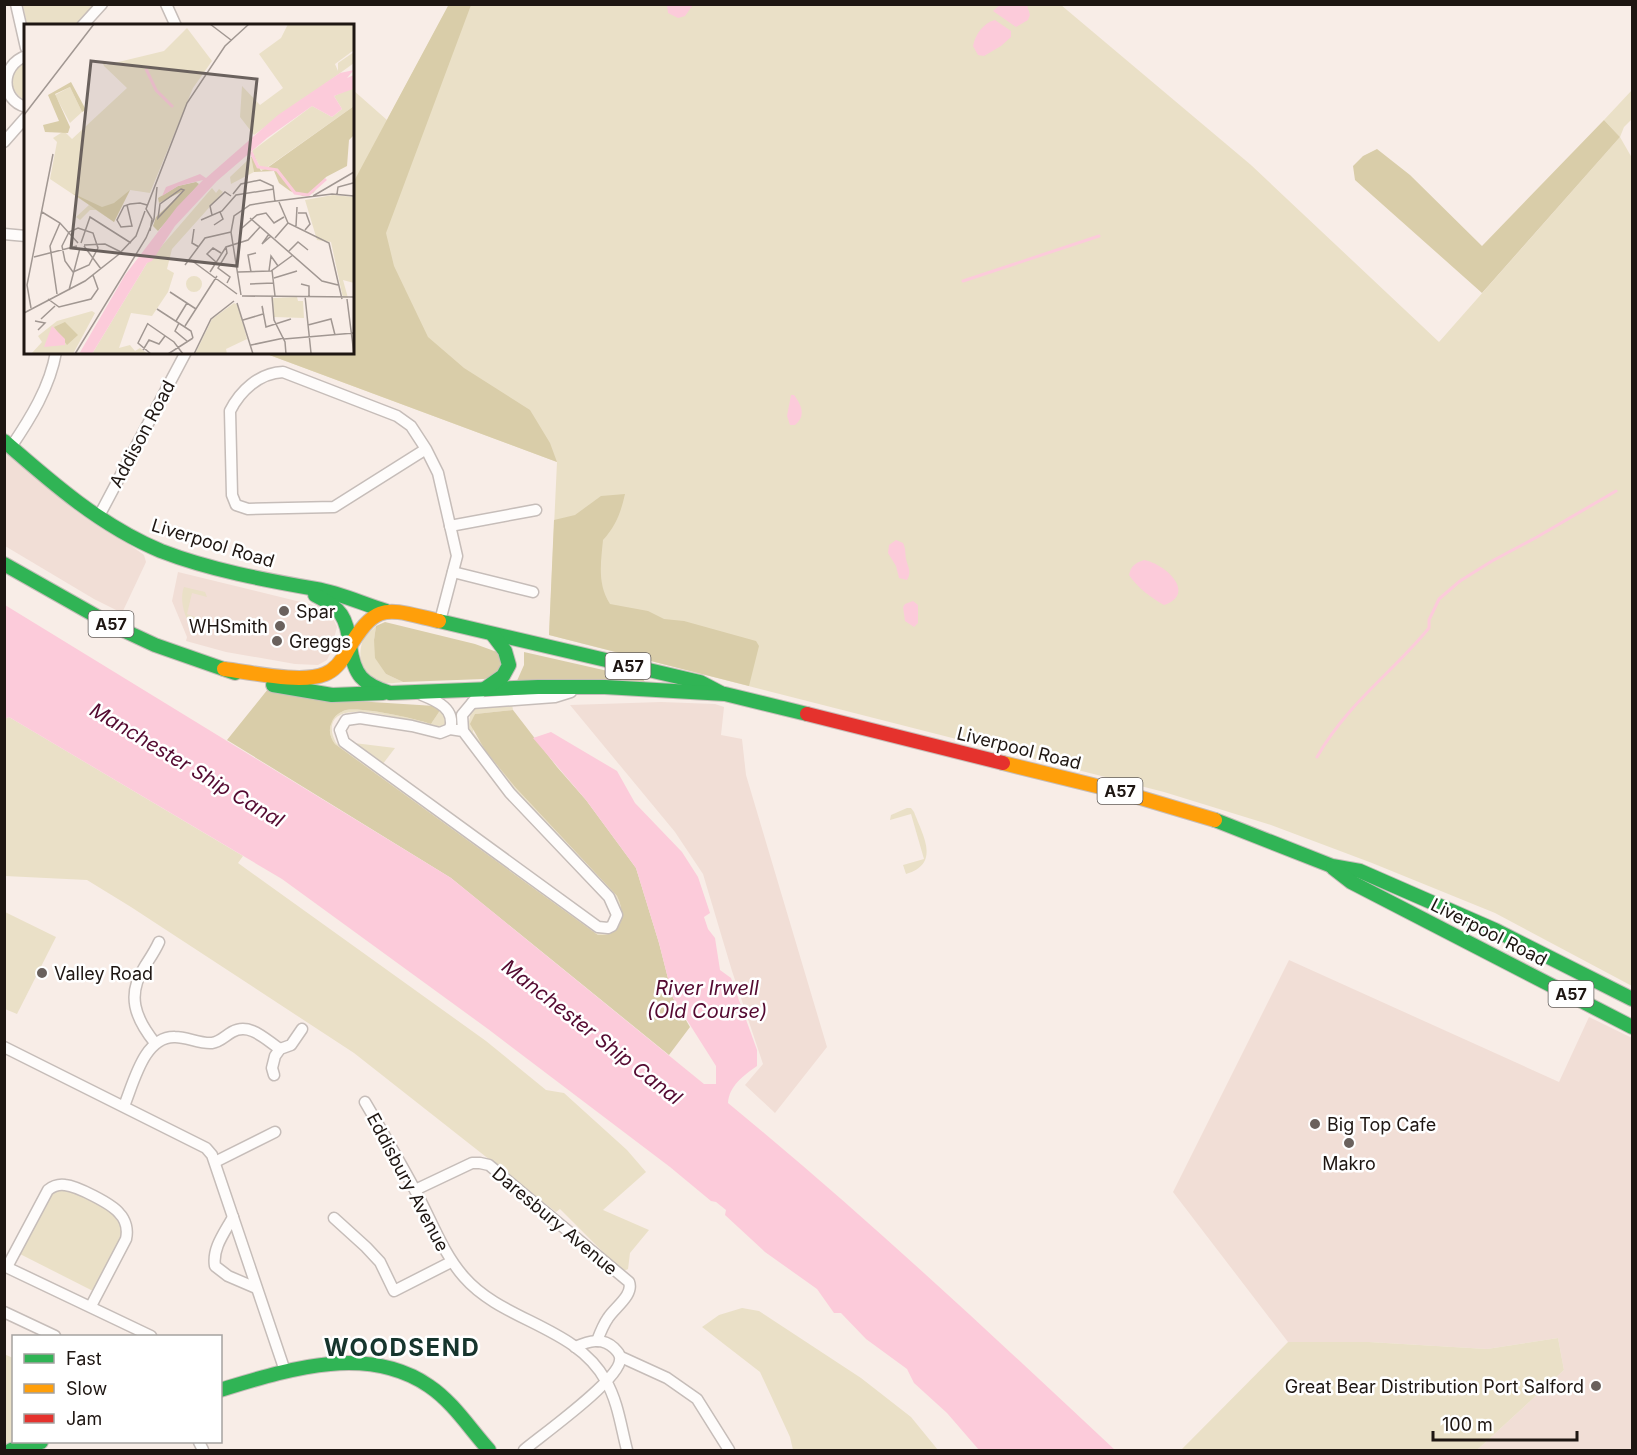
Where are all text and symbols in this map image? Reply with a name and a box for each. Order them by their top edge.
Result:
inset map [24,24,354,354]
street label: Addison Road [105,377,179,491]
street label: Liverpool Road [149,514,277,572]
place label: Spar [296,601,336,622]
marker: Spar [277,604,291,618]
road number: A57 [88,611,134,637]
place label: WHSmith [189,616,268,637]
marker: WHSmith [273,619,287,633]
place label: Greggs [289,631,351,652]
marker: Greggs [270,634,284,648]
road number: A57 [606,653,650,679]
water label: Manchester Ship Canal [86,698,288,832]
street label: Liverpool Road [955,722,1083,774]
road number: A57 [1098,778,1142,804]
street label: Liverpool Road [1428,894,1550,970]
water label: Manchester Ship Canal [497,954,687,1110]
place label: Valley Road [54,963,153,984]
marker: Valley Road [35,966,49,980]
water label: River Irwell (Old Course) [647,976,767,1023]
road number: A57 [1548,981,1594,1007]
street label: Eddisbury Avenue [363,1109,453,1255]
place label: Big Top Cafe [1327,1114,1436,1135]
marker: Big Top Cafe [1308,1117,1322,1131]
marker: Makro [1342,1136,1356,1150]
place label: Makro [1322,1153,1376,1174]
street label: Daresbury Avenue [488,1163,622,1279]
district label: WOODSEND [324,1333,480,1362]
legend [12,1335,222,1443]
text: Fast [66,1348,102,1369]
place label: Great Bear Distribution Port Salford [1285,1376,1584,1397]
text: Slow [66,1378,107,1399]
marker: Great Bear Distribution Port Salford [1589,1379,1603,1393]
scale bar [1433,1404,1577,1442]
text: Jam [66,1408,102,1429]
text: 100 m [1442,1414,1493,1435]

